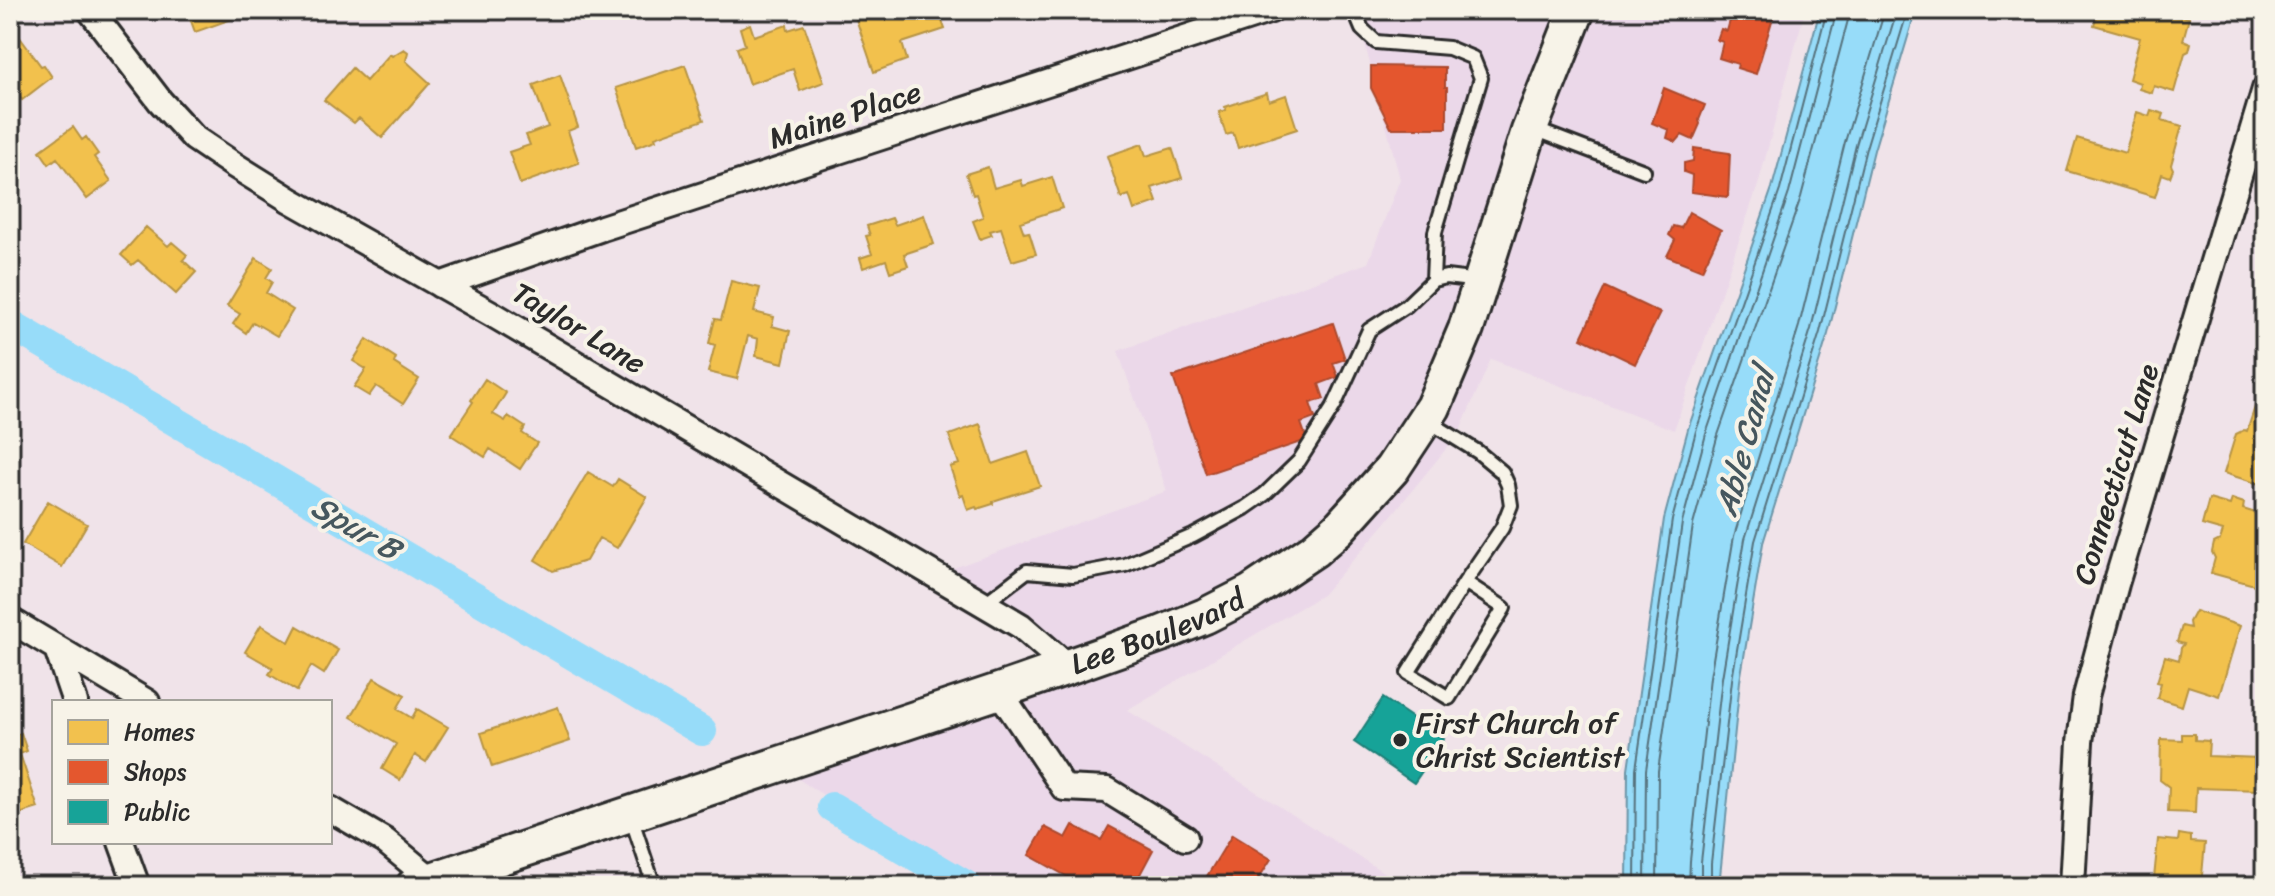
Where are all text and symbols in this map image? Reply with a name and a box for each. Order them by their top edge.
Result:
street label: Maine Place [762,65,928,165]
street label: Taylor Lane [501,266,657,390]
water label: Able Canal [1698,355,1794,523]
street label: Connecticut Lane [2057,357,2175,591]
water label: Spur B [300,479,416,579]
street label: Lee Boulevard [1063,572,1257,691]
place label: First Church of Christ Scientist [1416,696,1626,784]
legend [52,700,332,844]
text: Homes [124,711,195,753]
marker: First Church of Christ Scientist [1391,731,1409,749]
text: Shops [124,751,187,793]
text: Public [124,791,190,833]

